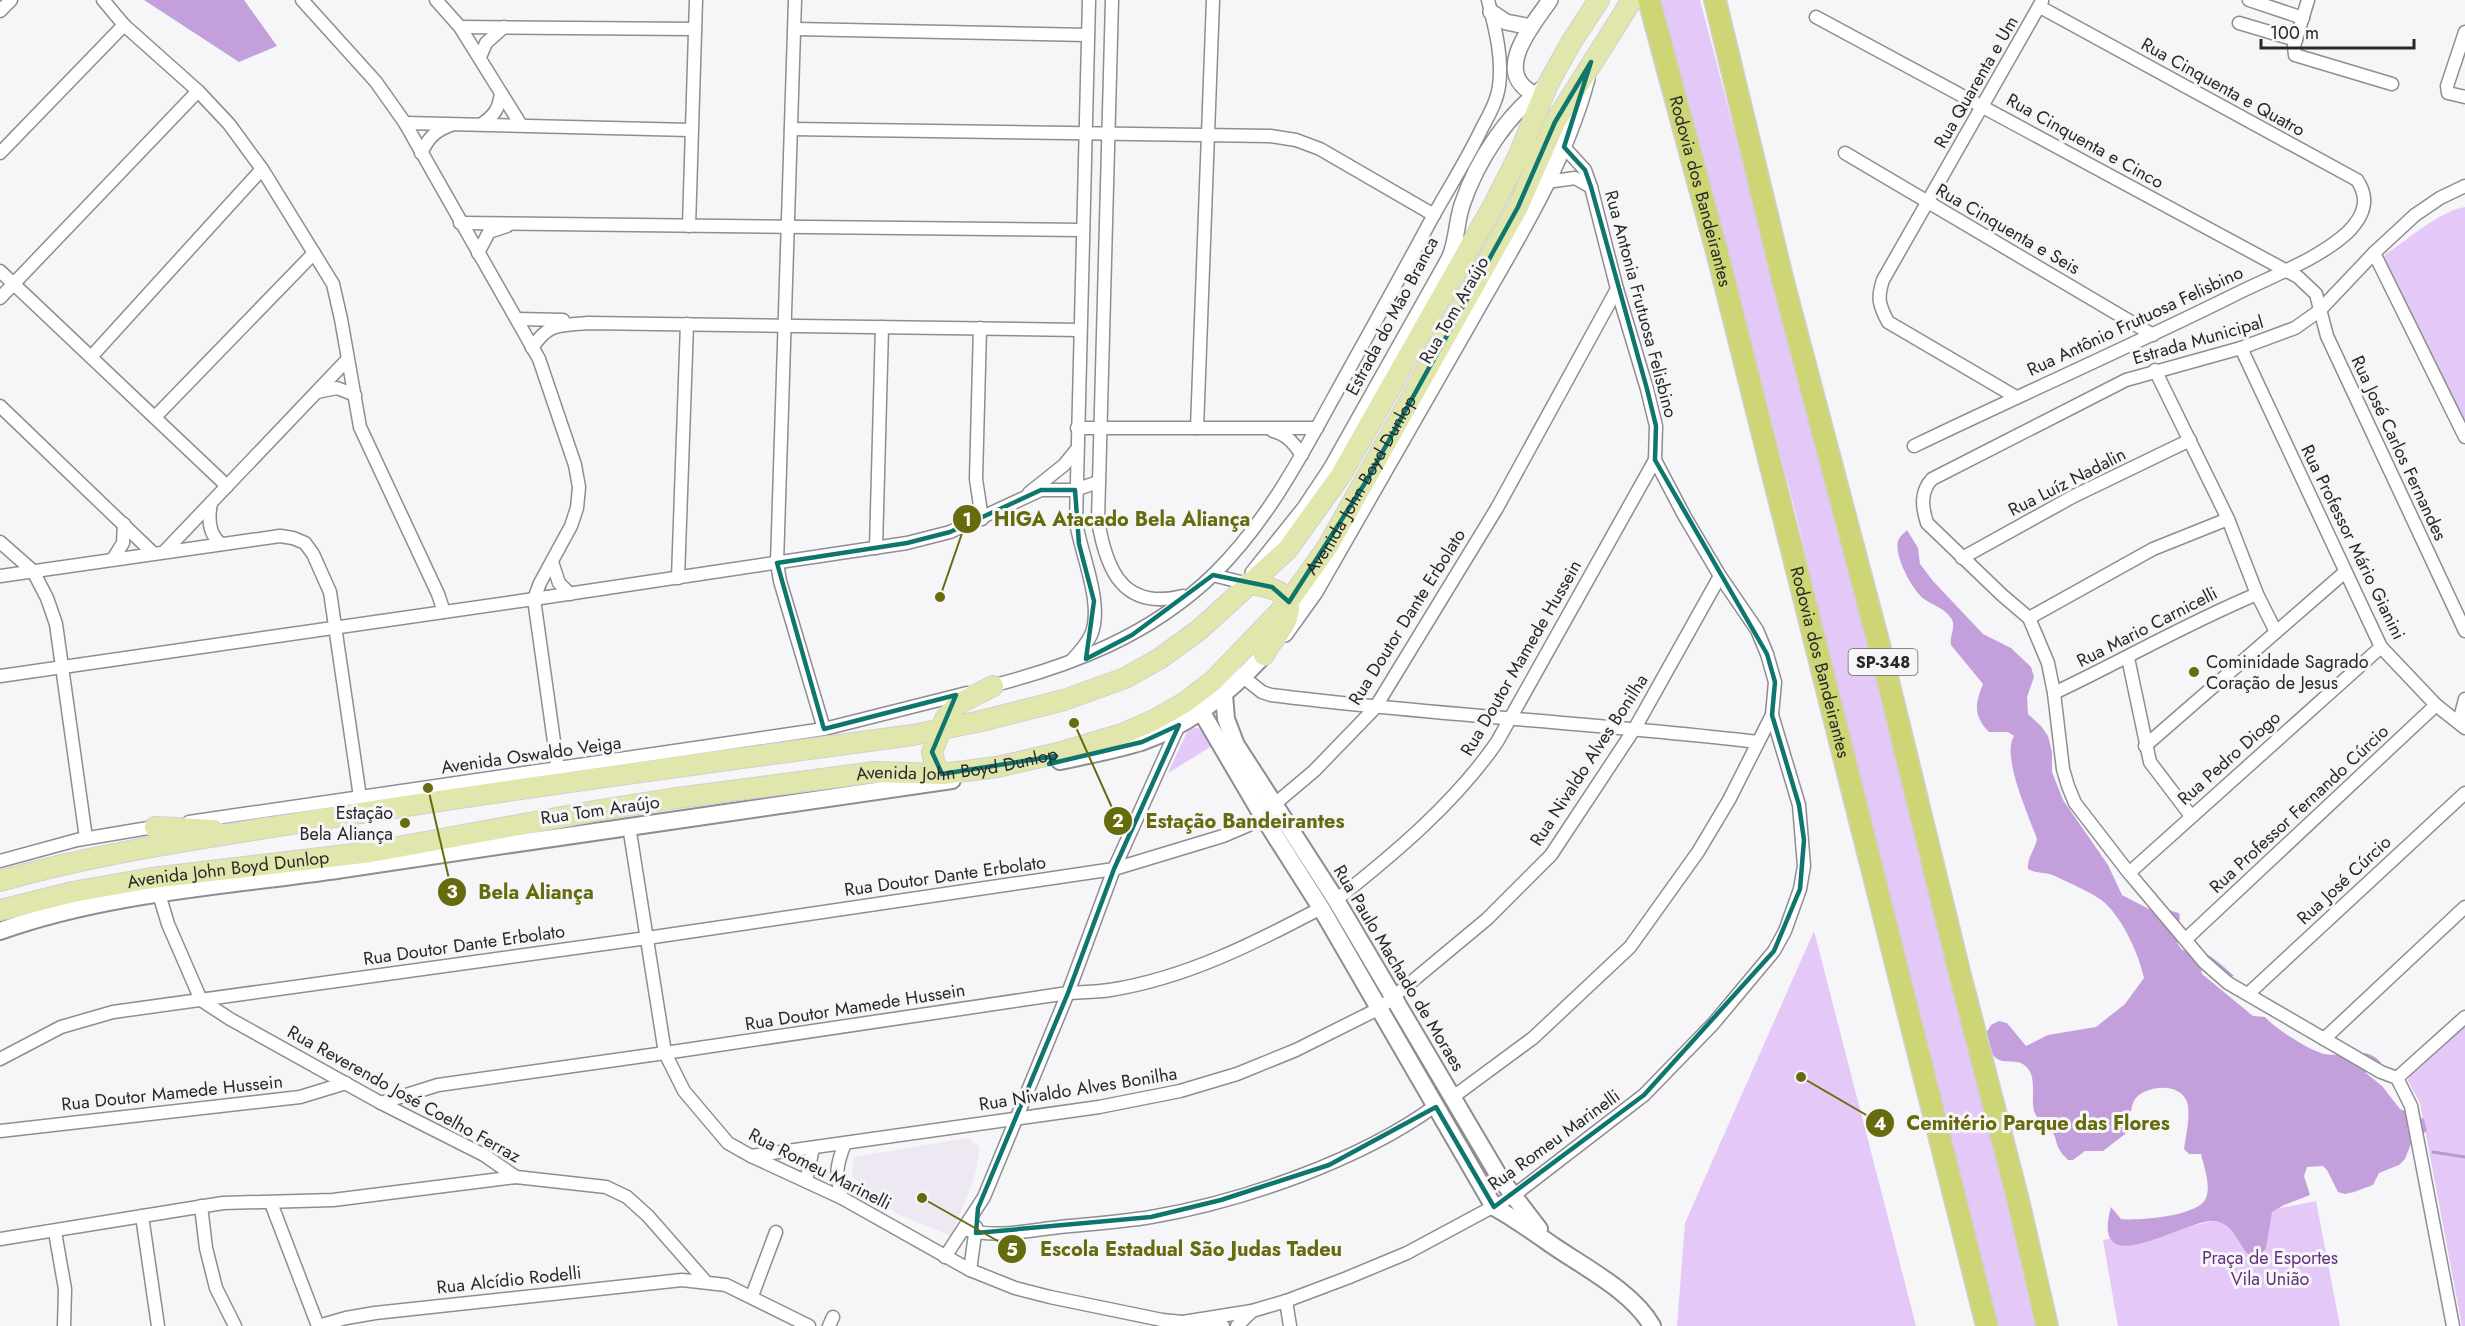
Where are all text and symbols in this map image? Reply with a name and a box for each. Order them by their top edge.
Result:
street label: Rua Quarenta e Um [1928,11,2024,153]
scale bar [2261,12,2414,50]
text: 100 m [2270,20,2319,46]
street label: Rua Cinquenta e Quatro [2136,31,2310,143]
street label: Rua Cinquenta e Cinco [2002,87,2169,195]
street label: Rodovia dos Bandeirantes [1662,93,1738,289]
street label: Rua Cinquenta e Seis [1931,177,2085,281]
street label: Rua Antonia Frutuosa Felisbino [1598,187,1684,421]
street label: Estrada do Mão Branca [1339,232,1445,400]
street label: Rua Tom Araújo [1413,251,1495,368]
street label: Rua Antônio Frutuosa Felisbino [2023,259,2247,383]
street label: Estrada Municipal [2129,309,2267,371]
street label: Rua José Carlos Fernandes [2345,351,2453,545]
street label: Avenida John Boyd Dunlop [1299,391,1423,580]
street label: Rua Professor Mário Gianini [2294,440,2412,644]
street label: Rua Luíz Nadalin [2004,441,2130,523]
callout: HIGA Atacado Bela Aliança [952,500,1262,538]
text: HIGA Atacado Bela Aliança [994,505,1250,534]
text: 1 [962,507,972,533]
street label: Rua Doutor Dante Erbolato [1342,524,1472,710]
street label: Rua Doutor Mamede Hussein [1454,555,1588,761]
street label: Rodovia dos Bandeirantes [1784,564,1857,761]
street label: Rua Mario Carnicelli [2072,580,2222,674]
road number: SP-348 [1848,649,1918,675]
place label: Cominidade Sagrado Coração de Jesus [2206,649,2369,696]
marker: Cominidade Sagrado Coração de Jesus [2187,665,2201,679]
street label: Rua Nivaldo Alves Bonilha [1524,669,1654,851]
street label: Rua Pedro Diogo [2172,705,2286,811]
street label: Rua Professor Fernando Cúrcio [2204,719,2395,899]
street label: Avenida Oswaldo Veiga [439,729,623,781]
street label: Avenida John Boyd Dunlop [854,740,1060,787]
street label: Rua Tom Araújo [539,789,661,831]
place label: Estação Bela Aliança [299,800,393,847]
callout: Estação Bandeirantes [1103,802,1357,840]
text: Estação Bandeirantes [1145,807,1345,836]
text: 2 [1112,808,1124,834]
marker: Estação Bela Aliança [398,816,412,830]
street label: Rua José Cúrcio [2291,829,2397,931]
street label: Avenida John Boyd Dunlop [125,844,331,895]
street label: Rua Doutor Dante Erbolato [843,849,1048,903]
street label: Rua Paulo Machado de Moraes [1327,860,1471,1076]
callout: Bela Aliança [437,873,606,911]
text: Bela Aliança [478,878,594,907]
text: 3 [446,879,458,905]
street label: Rua Doutor Dante Erbolato [362,918,567,972]
street label: Rua Doutor Mamede Hussein [743,977,967,1037]
street label: Rua Reverendo José Coelho Ferraz [283,1019,526,1169]
street label: Rua Nivaldo Alves Bonilha [977,1060,1179,1118]
street label: Rua Doutor Mamede Hussein [60,1068,284,1118]
street label: Rua Romeu Marinelli [1483,1083,1625,1197]
callout: Cemitério Parque das Flores [1865,1104,2182,1142]
text: Cemitério Parque das Flores [1906,1109,2170,1138]
text: 4 [1874,1111,1886,1137]
street label: Rua Romeu Marinelli [744,1122,896,1216]
callout: Escola Estadual São Judas Tadeu [997,1230,1354,1268]
text: Escola Estadual São Judas Tadeu [1040,1235,1342,1264]
text: 5 [1006,1237,1018,1263]
park label: Praça de Esportes Vila União [2202,1245,2338,1292]
street label: Rua Alcídio Rodelli [435,1259,583,1301]

